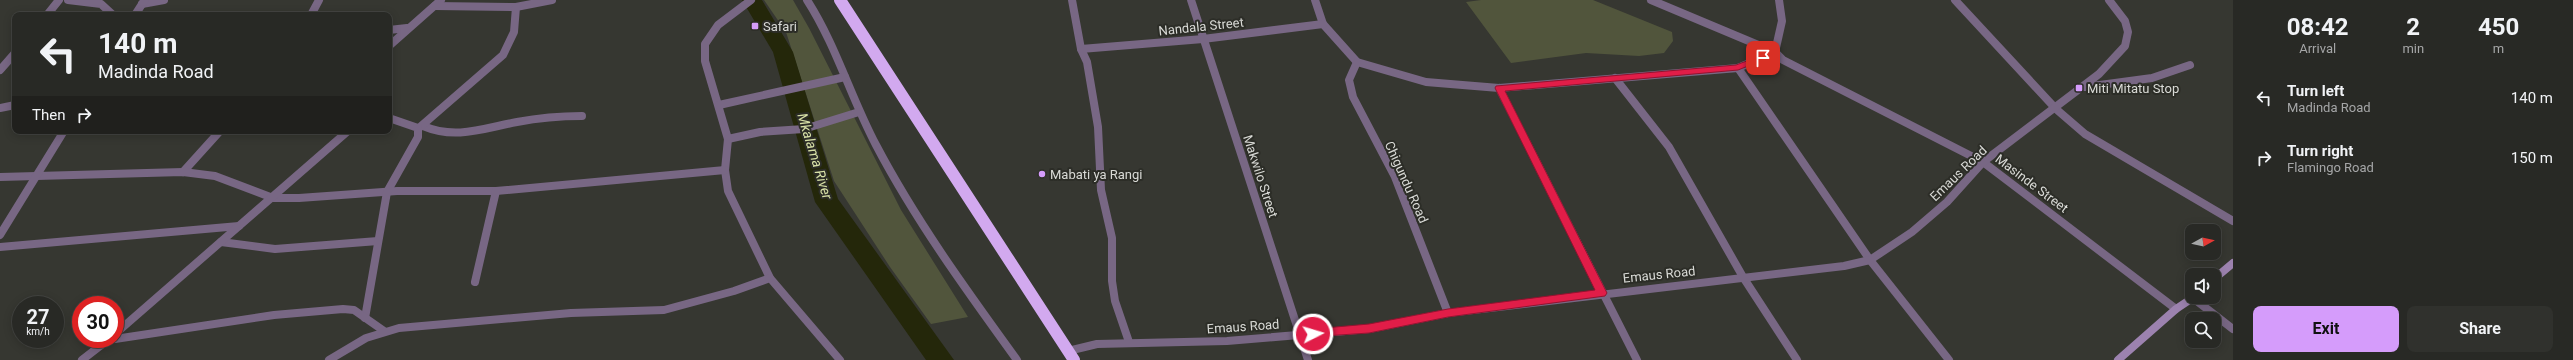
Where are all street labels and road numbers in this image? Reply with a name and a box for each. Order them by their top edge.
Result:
street label: Nandala Street [1158,15,1244,38]
street label: Makwilo Street [1240,133,1281,219]
street label: Chigundu Road [1382,139,1431,225]
street label: Emaus Road [1927,143,1990,204]
street label: Masinde Street [1992,151,2071,216]
street label: Emaus Road [1622,263,1696,286]
street label: Emaus Road [1206,316,1280,337]

